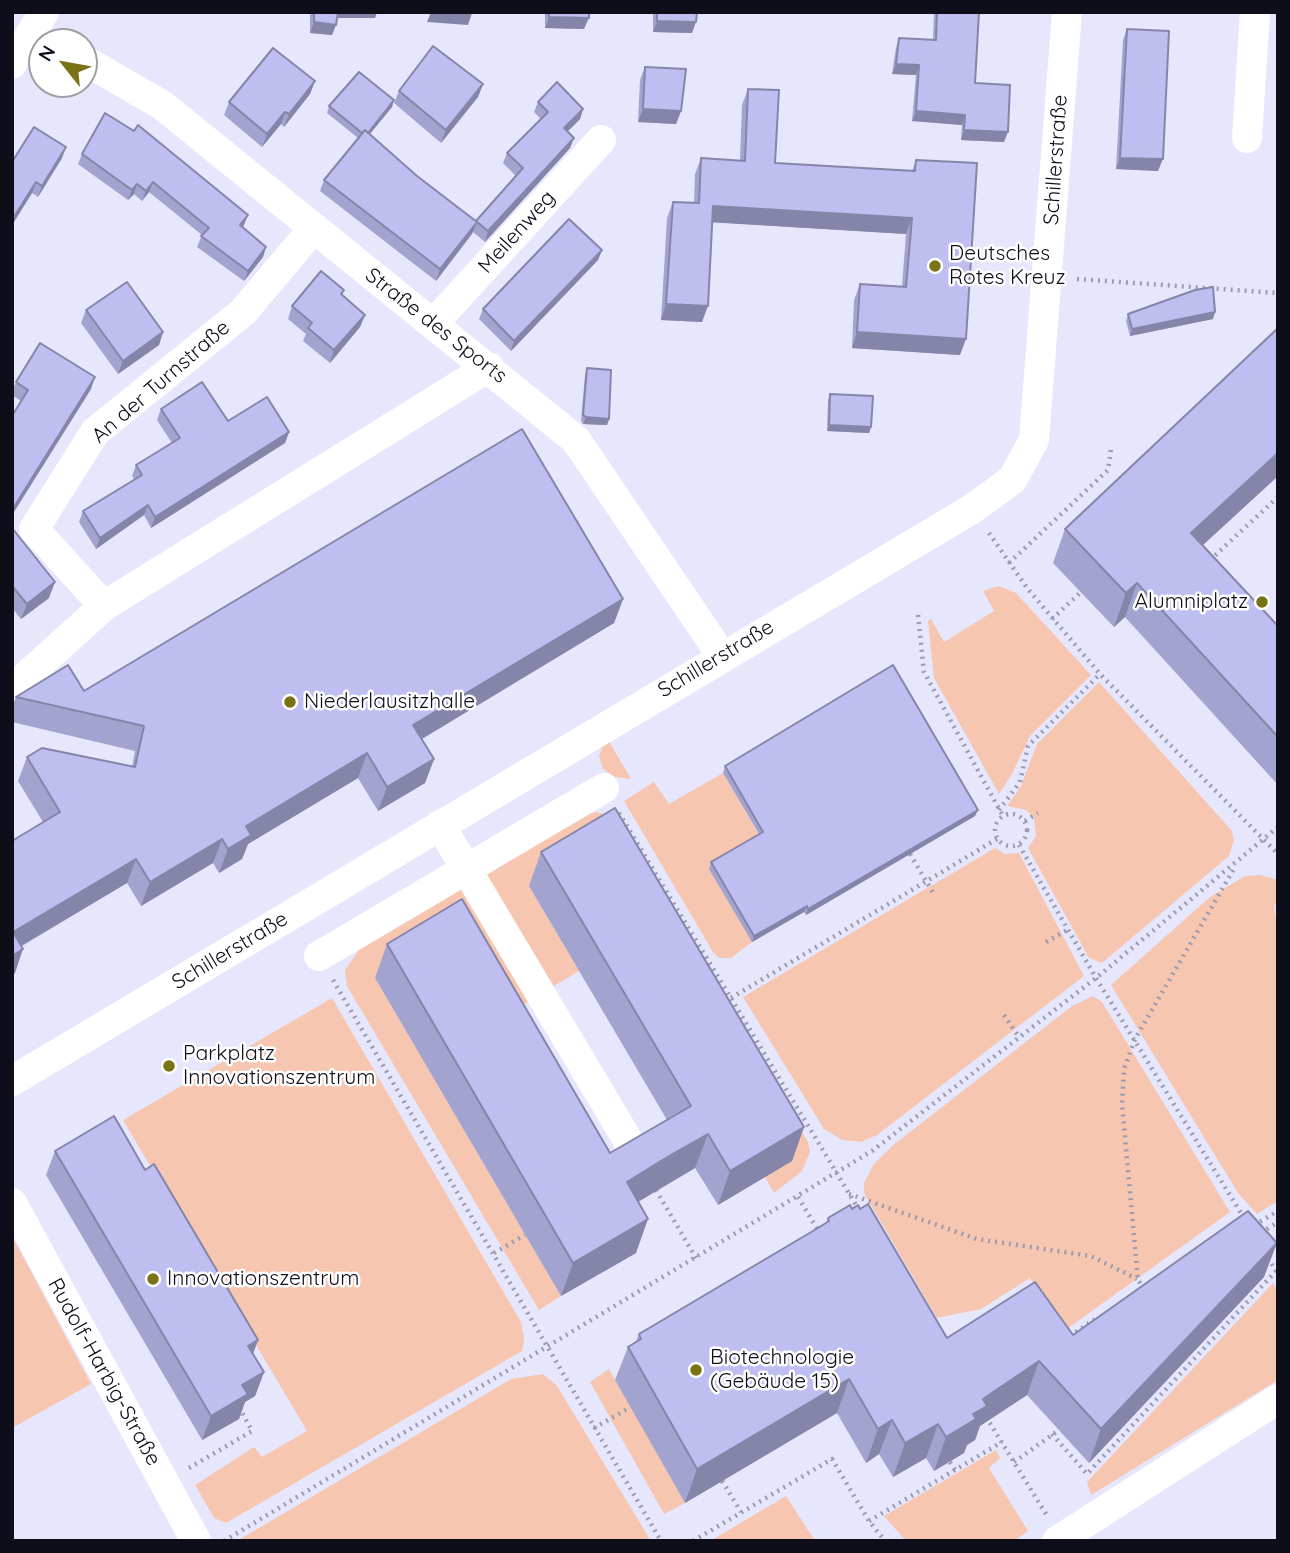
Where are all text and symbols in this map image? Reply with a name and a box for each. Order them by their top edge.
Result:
north arrow [28,28,98,98]
text: N [33,41,61,65]
street label: Schillerstraße [1039,94,1073,226]
street label: Meilenweg [473,185,561,279]
place label: Deutsches Rotes Kreuz [949,241,1066,291]
marker: Deutsches Rotes Kreuz [927,258,943,274]
street label: Straße des Sports [360,263,512,389]
street label: An der Turnstraße [87,315,235,449]
place label: Alumniplatz [1134,589,1248,615]
marker: Alumniplatz [1254,594,1270,610]
street label: Schillerstraße [654,615,778,703]
place label: Niederlausitzhalle [304,689,475,715]
marker: Niederlausitzhalle [282,694,298,710]
street label: Schillerstraße [168,907,292,995]
place label: Parkplatz Innovationszentrum [183,1041,375,1091]
marker: Parkplatz Innovationszentrum [161,1058,177,1074]
place label: Innovationszentrum [167,1266,359,1292]
marker: Innovationszentrum [145,1271,161,1287]
street label: Rudolf-Harbig-Straße [42,1274,166,1470]
place label: Biotechnologie (Gebäude 15) [710,1345,854,1395]
marker: Biotechnologie (Gebäude 15) [688,1362,704,1378]

